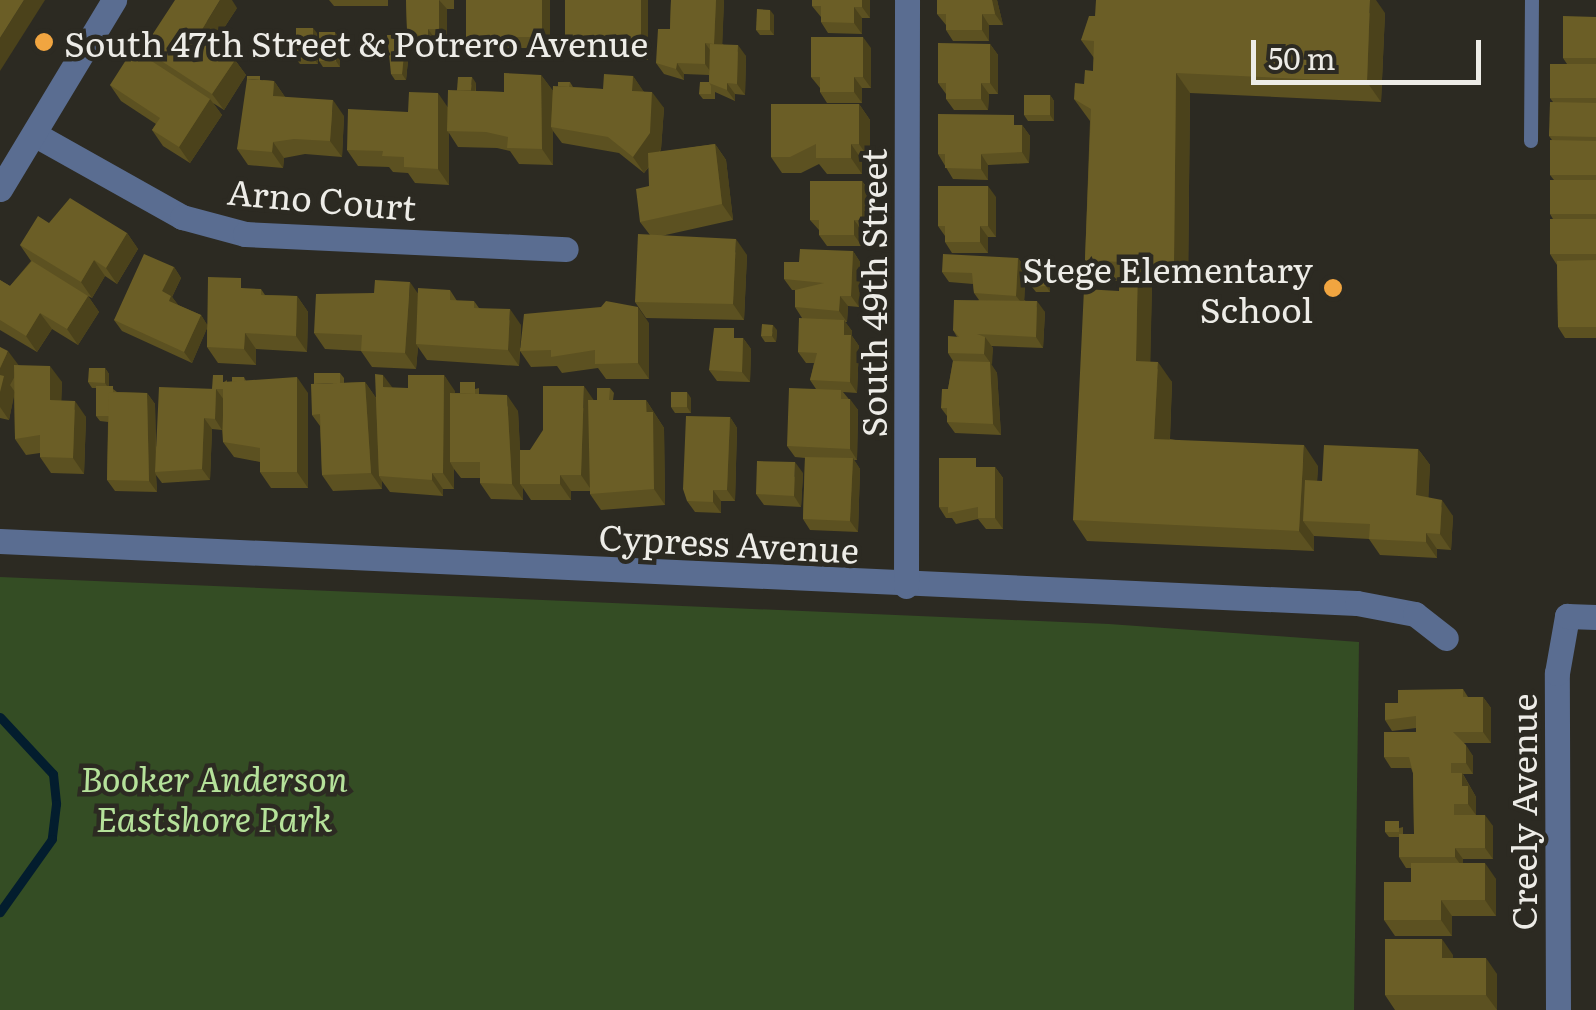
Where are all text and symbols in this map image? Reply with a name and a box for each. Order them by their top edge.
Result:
scale bar [1256,20,1486,82]
place label: South 47th Street & Potrero Avenue [64,21,648,63]
marker: South 47th Street & Potrero Avenue [33,31,55,53]
text: 50 m [1268,35,1336,79]
street label: South 49th Street [851,149,893,437]
street label: Arno Court [226,169,418,227]
place label: Stege Elementary School [1022,247,1313,329]
marker: Stege Elementary School [1322,277,1344,299]
street label: Cypress Avenue [598,514,860,570]
street label: Creely Avenue [1501,693,1543,931]
park label: Booker Anderson Eastshore Park [80,756,348,838]

